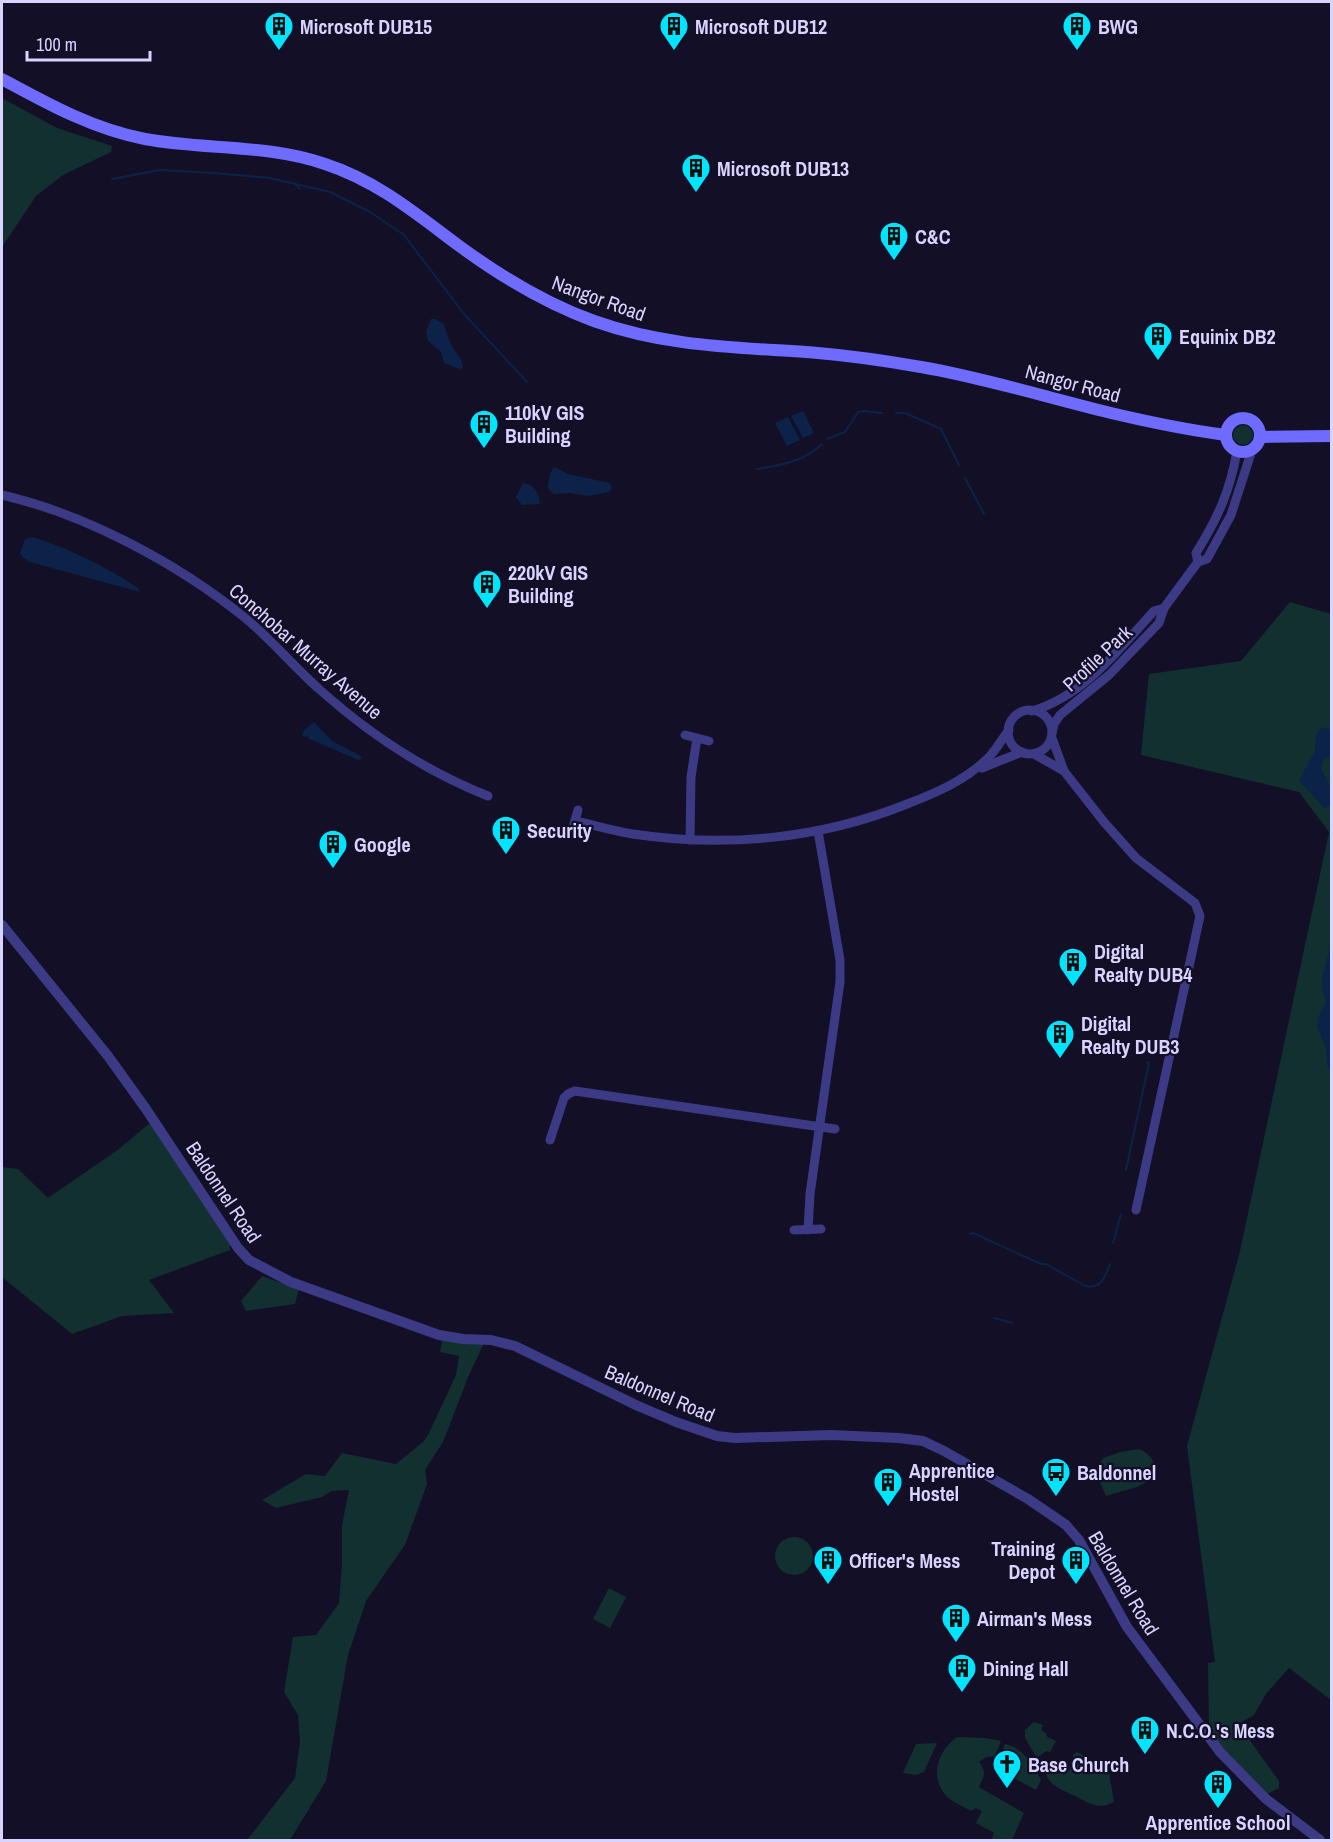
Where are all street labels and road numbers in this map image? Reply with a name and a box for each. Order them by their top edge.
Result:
street label: Nangor Road [549,269,649,327]
street label: Nangor Road [1022,357,1124,409]
street label: Conchobar Murray Avenue [224,577,388,725]
street label: Profile Park [1056,618,1138,697]
street label: Baldonnel Road [180,1136,268,1248]
street label: Baldonnel Road [601,1358,719,1428]
street label: Baldonnel Road [1082,1526,1166,1640]

